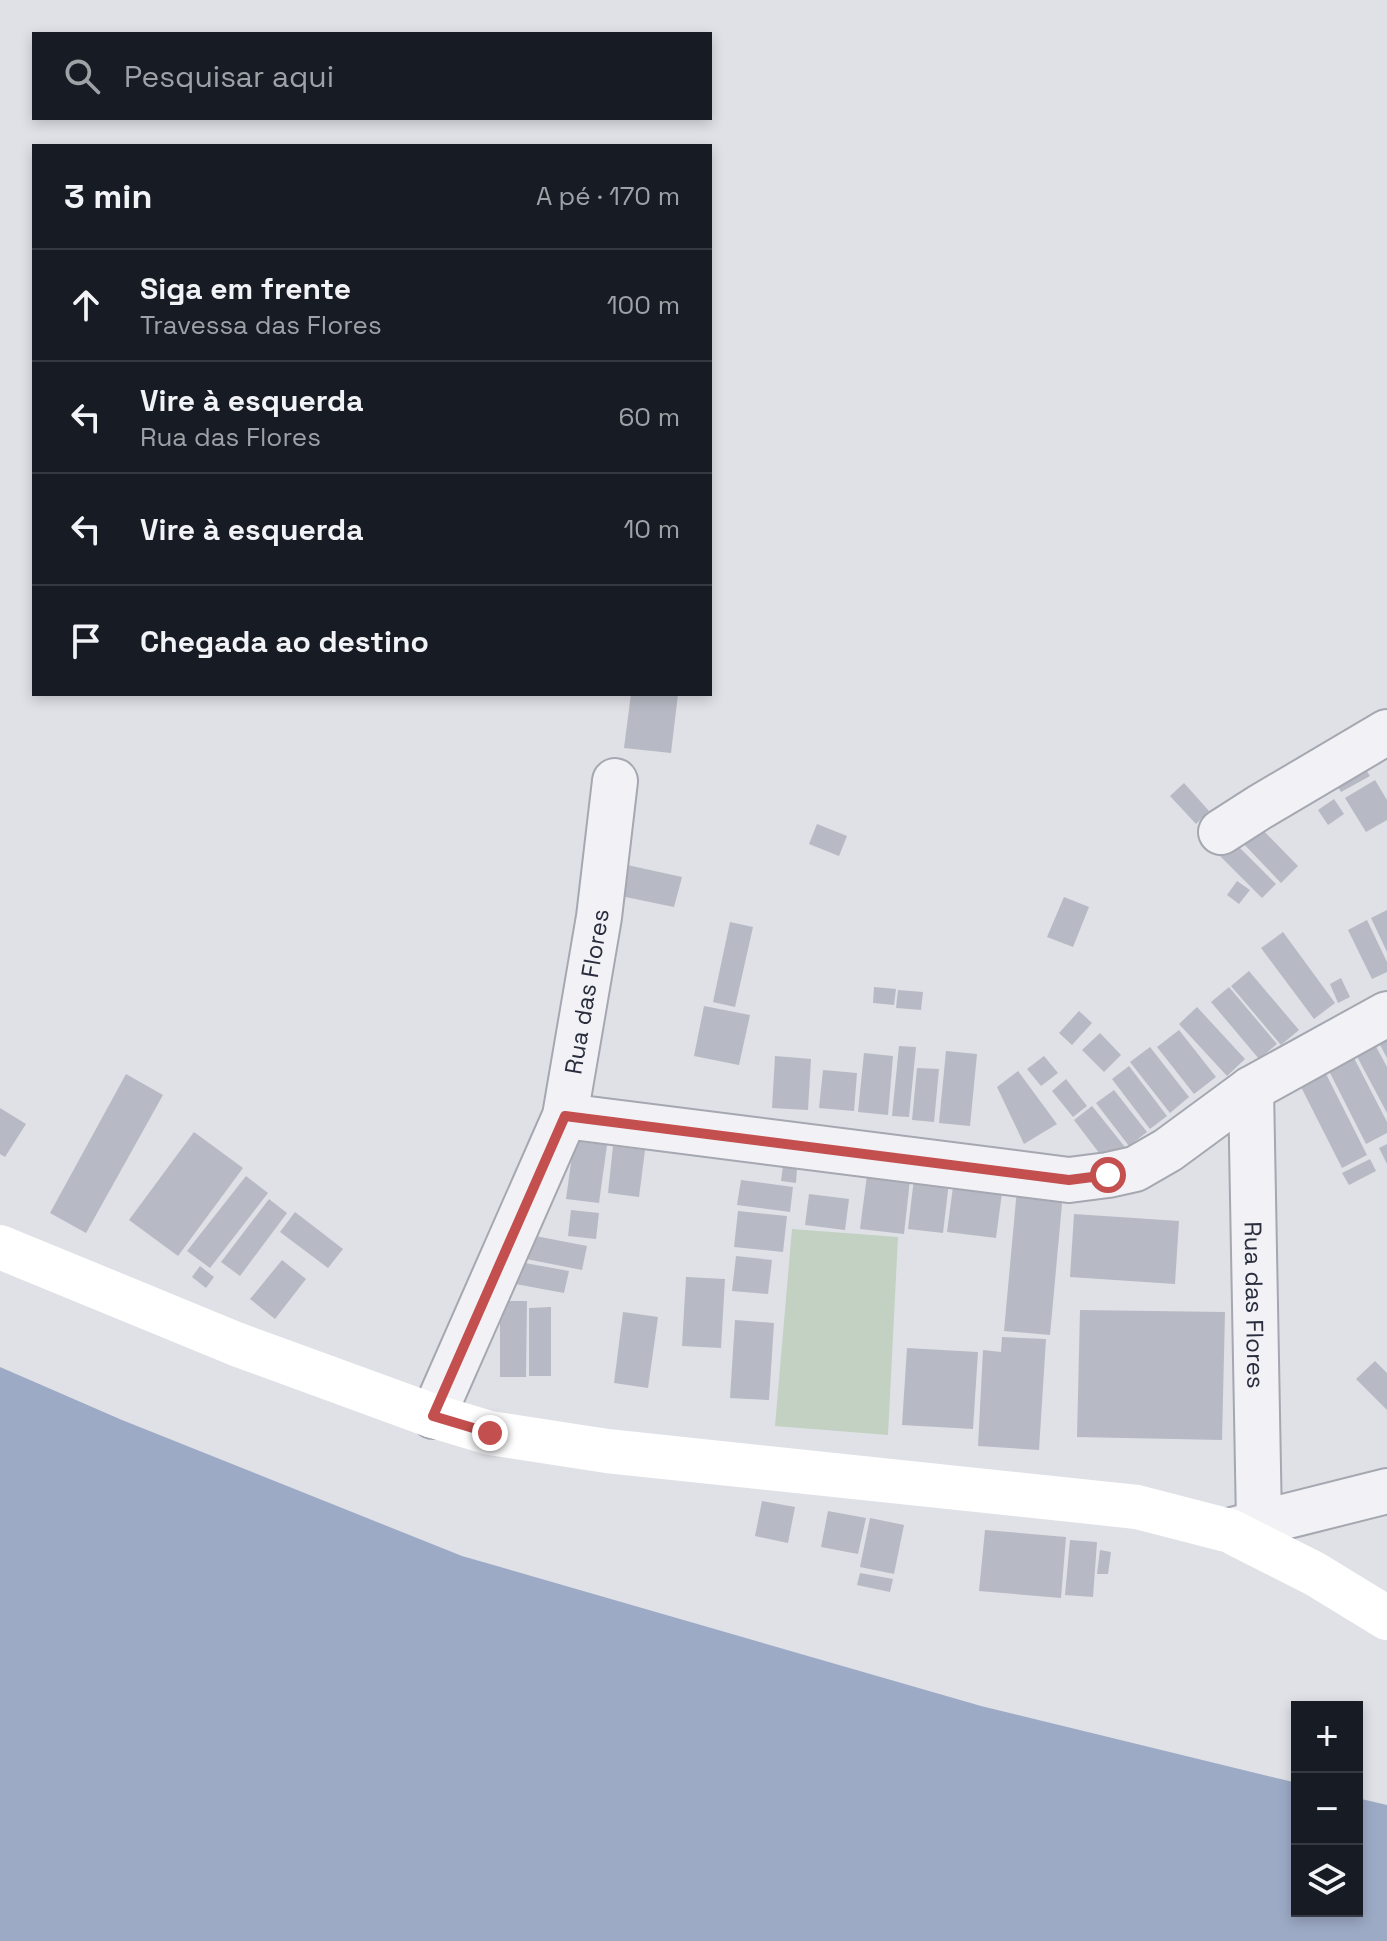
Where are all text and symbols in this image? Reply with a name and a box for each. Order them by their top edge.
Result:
search box [32,32,712,120]
icon: search [60,54,104,98]
text: Pesquisar aqui [124,57,334,96]
text: 3 min [64,175,152,218]
text: A pé · 170 m [536,179,680,213]
text: Siga em frente [140,269,351,308]
icon: ahead [64,283,108,327]
text: 100 m [607,288,680,322]
text: Travessa das Flores [140,308,382,342]
text: Vire à esquerda [140,381,364,420]
icon: left [64,395,108,439]
text: 60 m [618,400,680,434]
text: Rua das Flores [140,420,321,454]
icon: left [64,507,108,551]
text: Vire à esquerda [140,510,364,549]
text: 10 m [623,512,680,546]
icon: arrive [64,619,108,663]
text: Chegada ao destino [140,622,429,661]
street label: Rua das Flores [557,907,615,1077]
route start [1090,1157,1126,1193]
street label: Rua das Flores [1238,1221,1272,1389]
route end [472,1415,508,1451]
map controls [1291,1701,1363,1917]
button: + [1291,1701,1363,1773]
button: − [1291,1773,1363,1845]
button: layers [1291,1845,1363,1917]

